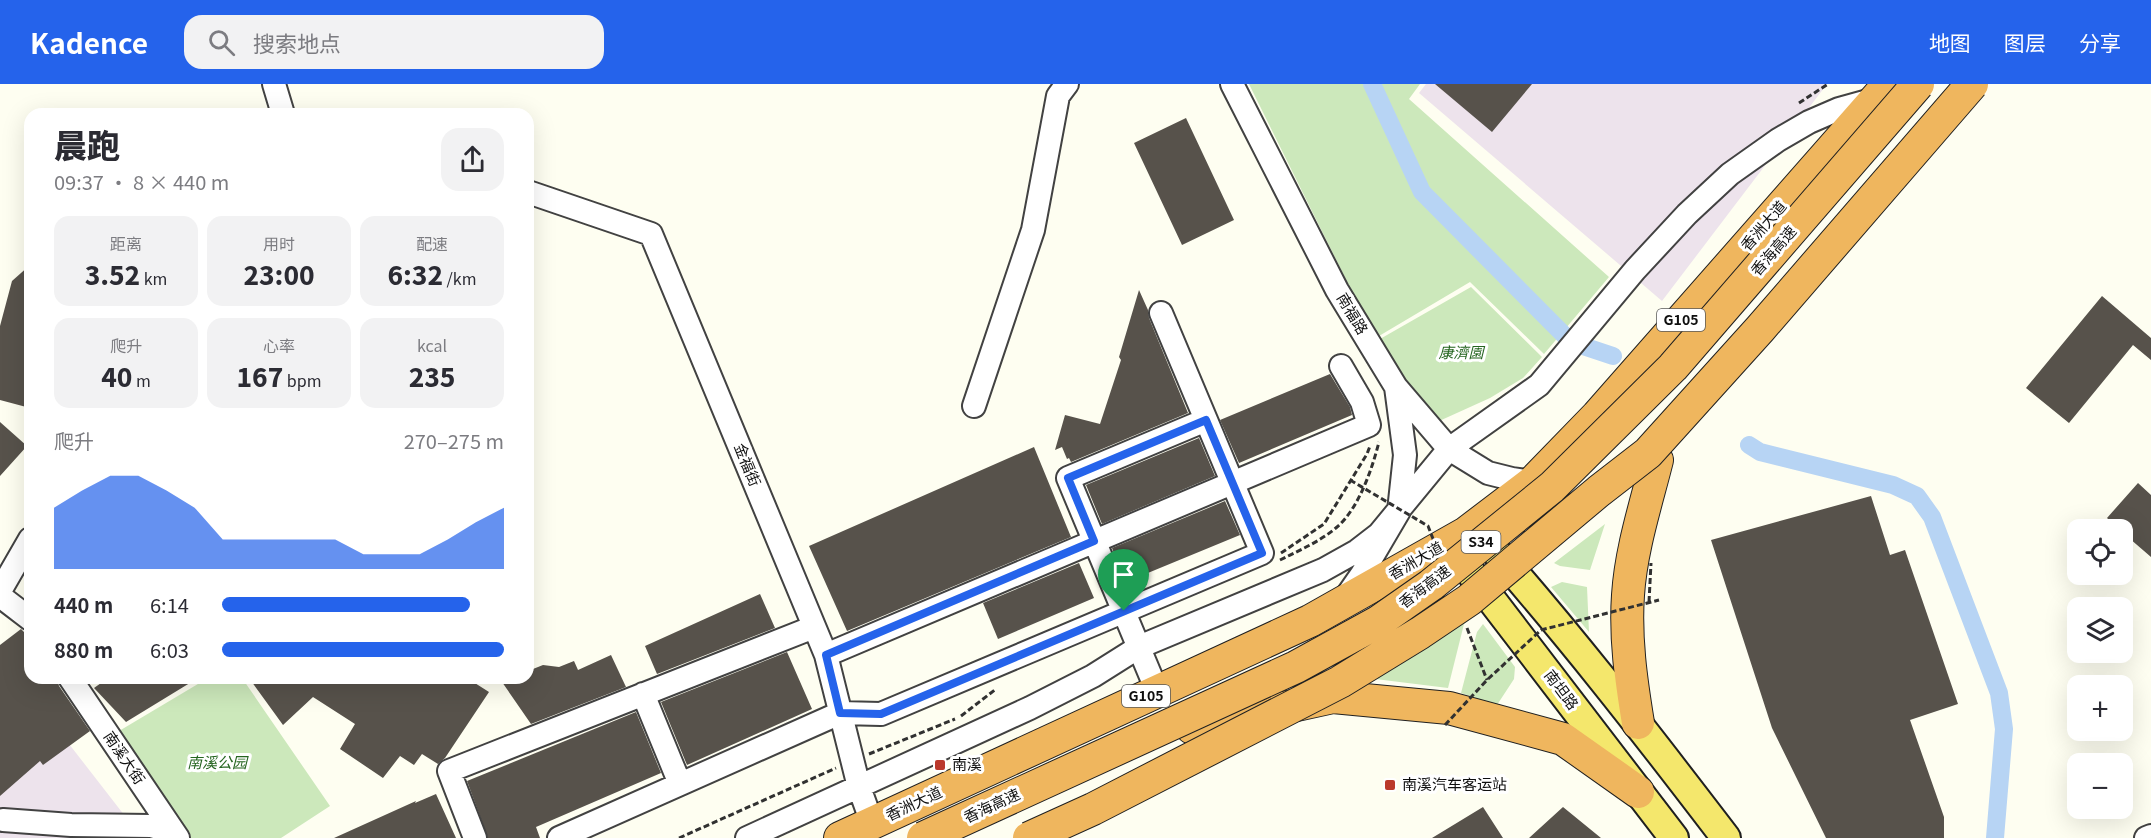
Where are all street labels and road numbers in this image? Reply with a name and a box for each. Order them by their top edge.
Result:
street label: 香洲大道 [1735,195,1790,255]
street label: 香海高速 [1745,220,1800,280]
street label: 南福路 [1333,289,1374,338]
road number: G105 [1657,309,1705,331]
street label: 金福街 [730,440,767,489]
road number: S34 [1462,531,1500,553]
street label: 香洲大道 [1384,536,1446,584]
street label: 香海高速 [1394,559,1454,612]
street label: 南坦路 [1540,665,1584,713]
road number: G105 [1122,685,1170,707]
street label: 南溪大街 [100,726,151,788]
street label: 香洲大道 [882,780,945,825]
street label: 香海高速 [960,782,1023,827]

